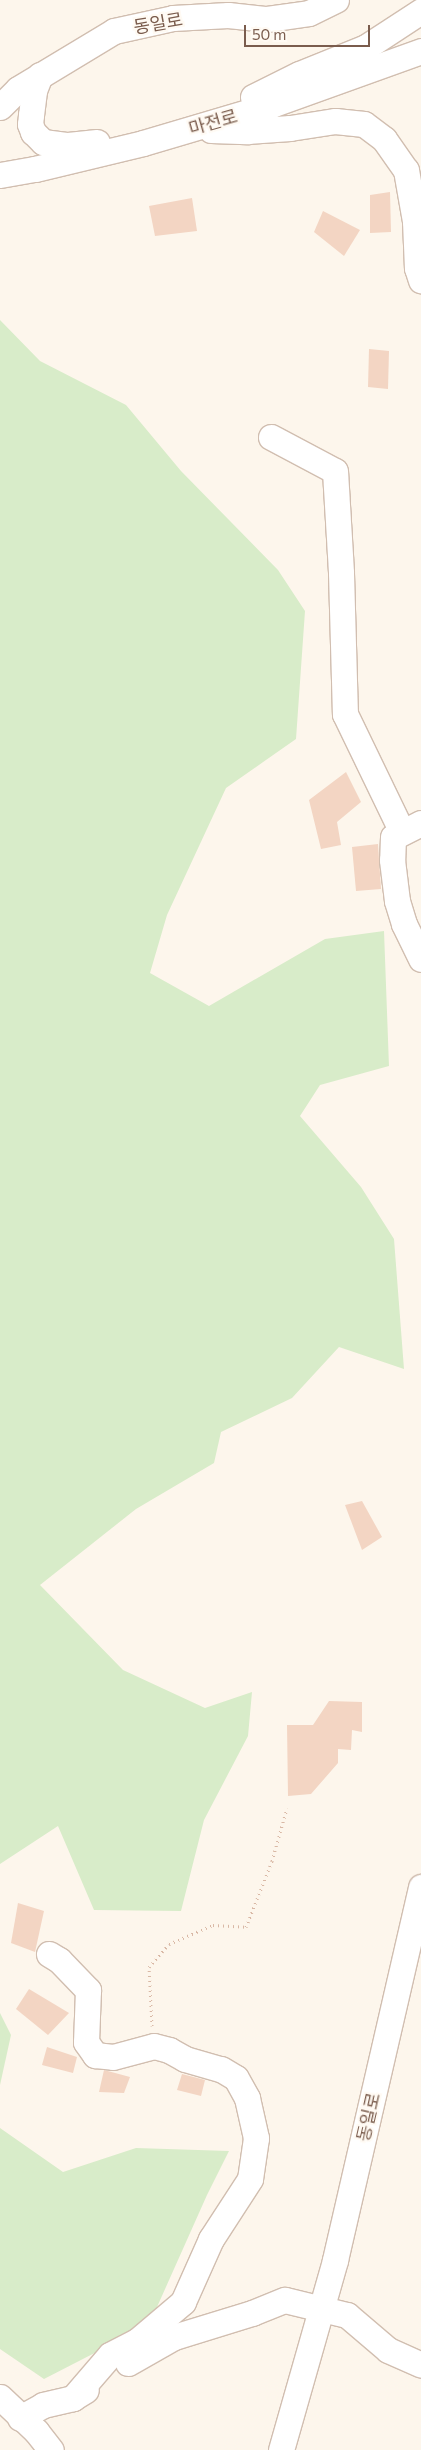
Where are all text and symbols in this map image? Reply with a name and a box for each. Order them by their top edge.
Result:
street label: 동일로 [132,8,184,38]
scale bar [246,15,372,47]
text: 50 m [252,25,286,43]
street label: 마전로 [186,105,240,139]
street label: 동일로 [352,2090,384,2144]

